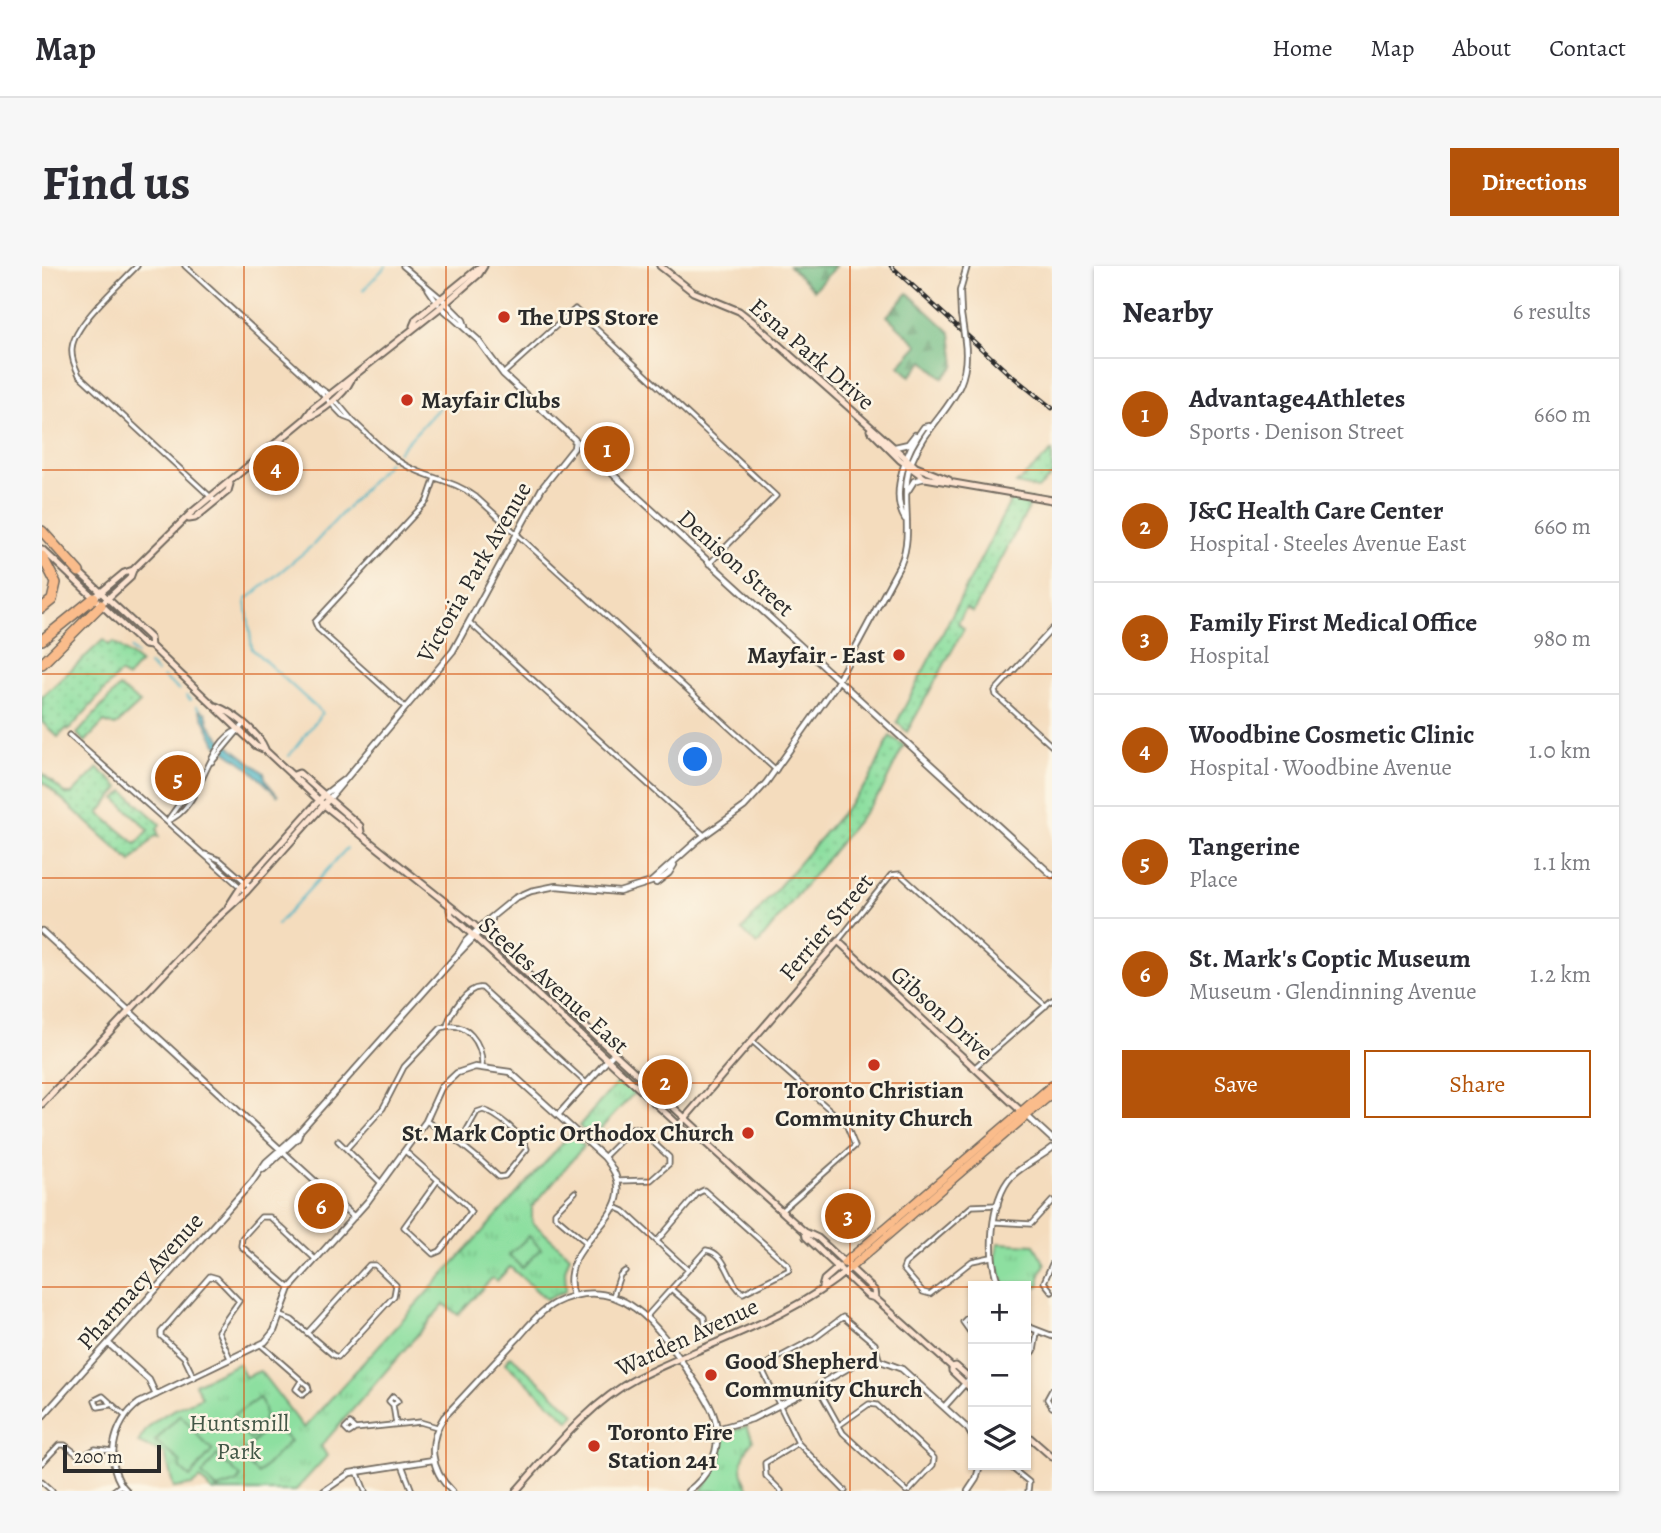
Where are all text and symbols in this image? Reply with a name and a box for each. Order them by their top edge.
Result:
text: Map [35,26,96,71]
text: Home [1272,32,1333,64]
text: Map [1371,32,1415,64]
text: About [1453,32,1511,64]
text: Contact [1549,32,1626,64]
button: Directions [1450,148,1619,216]
text: Find us [42,149,190,216]
street label: Esna Park Drive [742,291,882,417]
text: Nearby [1122,292,1213,332]
text: 6 results [1513,296,1591,327]
place label: The UPS Store [518,301,659,333]
marker: The UPS Store [496,309,512,325]
text: Advantage4Athletes [1189,381,1405,416]
place label: Mayfair Clubs [421,384,560,416]
marker: Mayfair Clubs [399,392,415,408]
text: 1 [1141,399,1149,430]
text: 660 m [1534,399,1591,430]
text: Sports · Denison Street [1189,416,1404,447]
pin: 1 [584,423,630,475]
pin: 4 [253,442,299,494]
street label: Victoria Park Avenue [409,476,539,669]
text: J&C Health Care Center [1189,493,1444,528]
street label: Denison Street [671,502,801,624]
text: 2 [1139,511,1151,542]
text: 660 m [1534,511,1591,542]
text: Hospital · Steeles Avenue East [1189,528,1467,559]
text: Family First Medical Office [1189,605,1477,640]
text: 3 [1140,623,1150,654]
text: 980 m [1533,623,1591,654]
place label: Mayfair - East [747,639,885,671]
text: Hospital [1189,640,1269,671]
marker: Mayfair - East [891,647,907,663]
text: Woodbine Cosmetic Clinic [1189,717,1474,752]
text: 4 [1140,735,1150,766]
text: 1.0 km [1529,735,1591,766]
your location [678,742,712,776]
pin: 5 [155,752,201,804]
text: Hospital · Woodbine Avenue [1189,752,1452,783]
text: Tangerine [1189,829,1300,864]
text: 5 [1140,847,1150,878]
text: 1.1 km [1533,847,1591,878]
text: Place [1189,864,1238,895]
street label: Ferrier Street [772,867,880,987]
street label: Steeles Avenue East [472,909,636,1061]
text: St. Mark's Coptic Museum [1189,941,1471,976]
street label: Gibson Drive [884,958,1000,1068]
text: 6 [1140,959,1150,990]
text: 1.2 km [1530,959,1591,990]
text: Museum · Glendinning Avenue [1189,976,1477,1007]
button: Save [1122,1050,1350,1118]
button: Share [1364,1050,1591,1118]
pin: 2 [642,1056,688,1108]
marker: Toronto Christian Community Church [866,1057,882,1073]
place label: Toronto Christian Community Church [775,1074,973,1134]
place label: St. Mark Coptic Orthodox Church [402,1117,734,1149]
marker: St. Mark Coptic Orthodox Church [740,1125,756,1141]
pin: 6 [298,1180,344,1232]
pin: 3 [825,1190,871,1242]
street label: Pharmacy Avenue [70,1205,210,1357]
map controls [968,1281,1031,1470]
button: + [968,1281,1031,1344]
street label: Warden Avenue [610,1290,763,1384]
button: − [968,1344,1031,1407]
place label: Good Shepherd Community Church [725,1345,923,1405]
marker: Good Shepherd Community Church [703,1367,719,1383]
park label: Huntsmill Park [189,1407,289,1467]
button: layers [968,1407,1031,1470]
place label: Toronto Fire Station 241 [608,1416,733,1476]
marker: Toronto Fire Station 241 [586,1438,602,1454]
scale bar [63,1442,161,1474]
text: 200 m [74,1444,123,1470]

